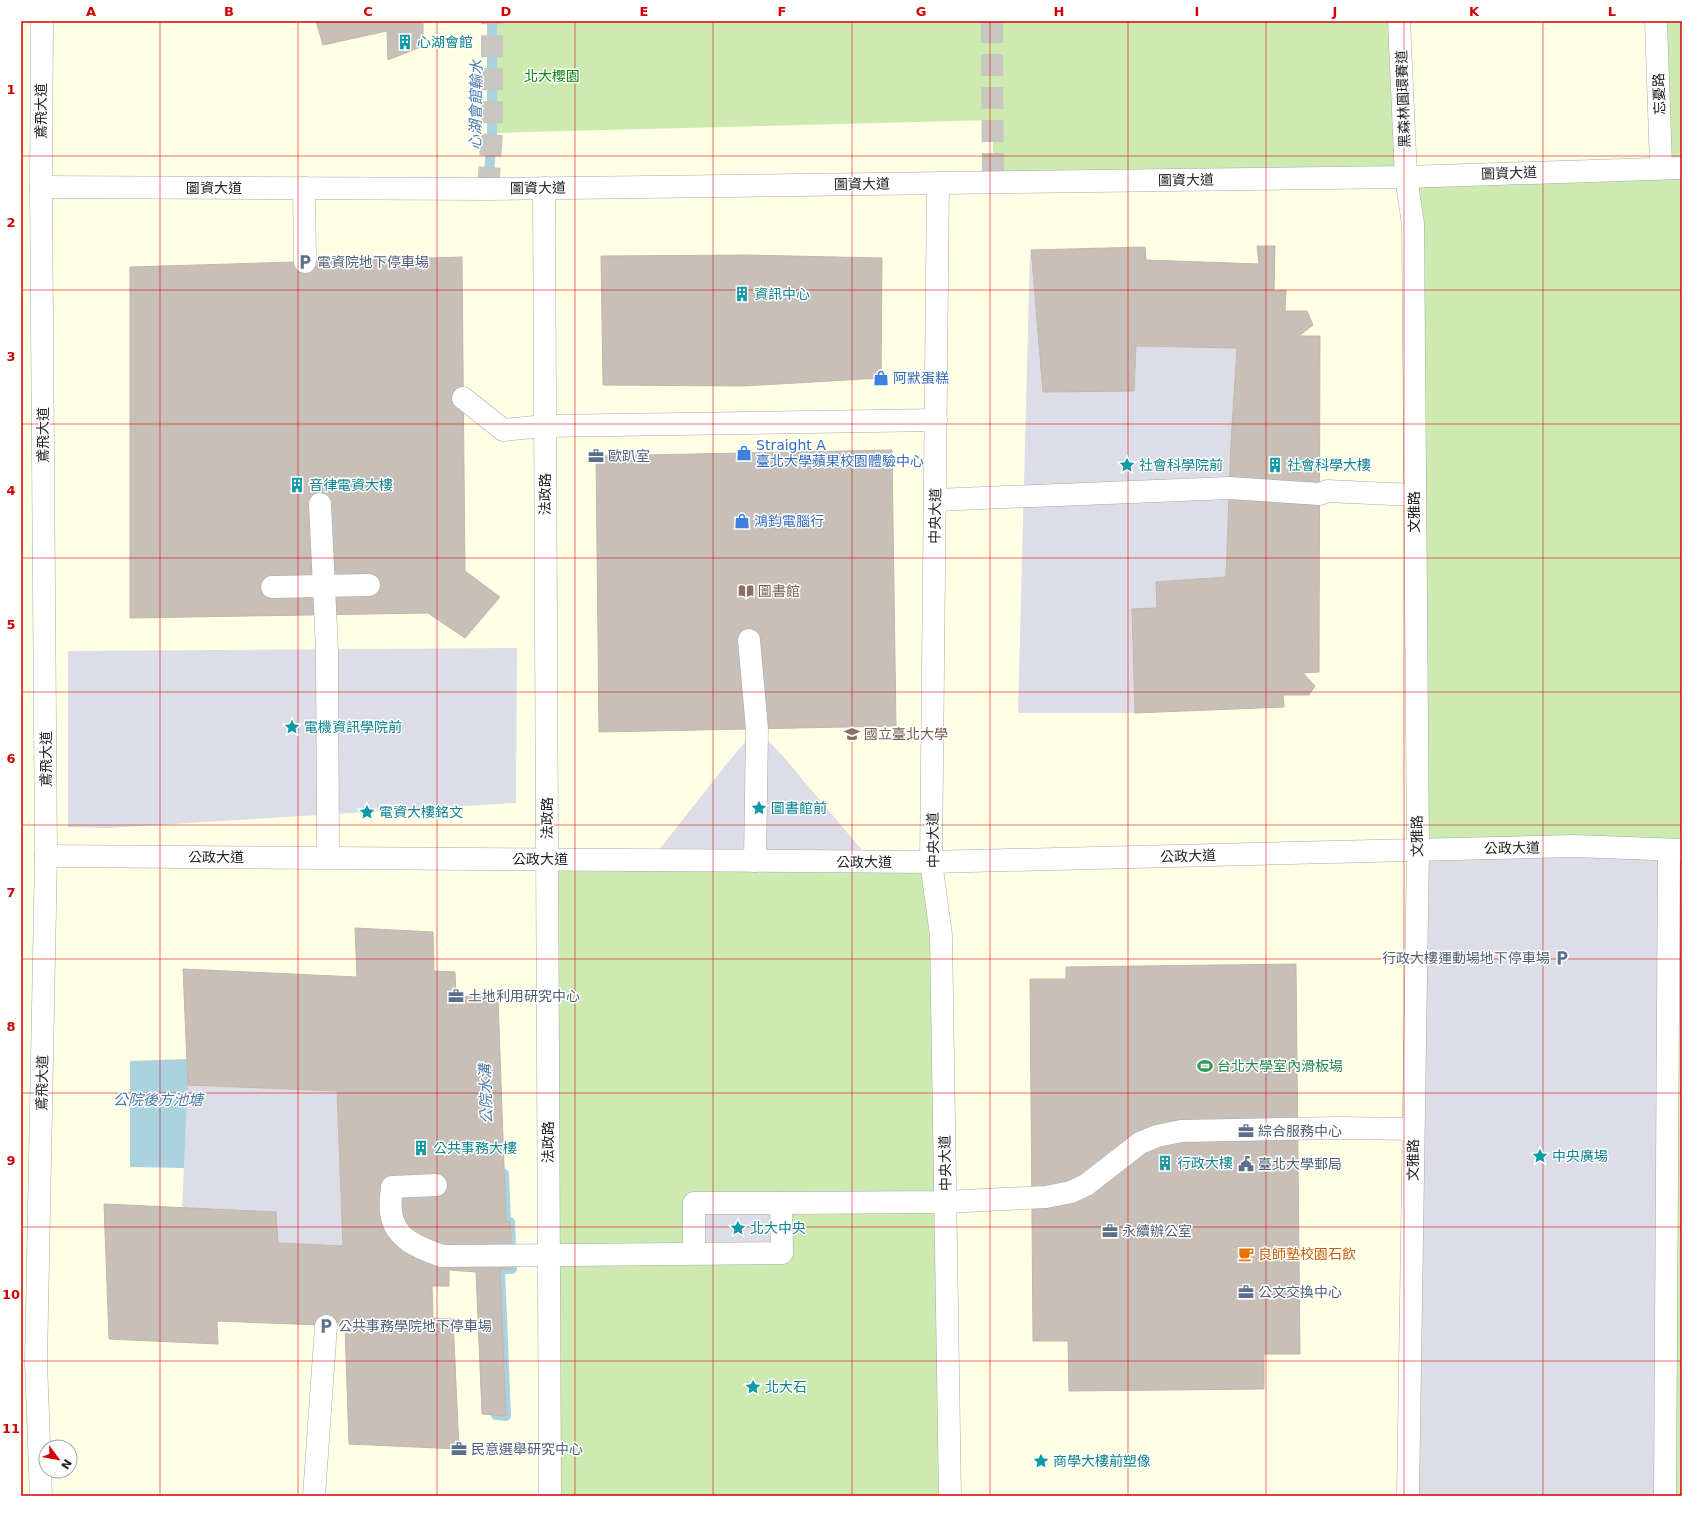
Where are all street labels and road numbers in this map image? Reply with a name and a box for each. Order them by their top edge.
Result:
street label: 黑森林圓環賽道 [1393,50,1413,148]
street label: 忘憂路 [1650,73,1668,115]
street label: 鳶飛大道 [33,83,49,139]
street label: 圖資大道 [1481,164,1537,182]
street label: 圖資大道 [1158,172,1214,188]
street label: 圖資大道 [834,176,890,192]
street label: 圖資大道 [186,180,242,196]
street label: 圖資大道 [510,180,566,196]
street label: 鳶飛大道 [35,407,51,463]
street label: 法政路 [537,473,553,515]
street label: 中央大道 [927,488,943,544]
street label: 文雅路 [1406,491,1422,533]
street label: 鳶飛大道 [38,731,54,787]
street label: 法政路 [539,797,555,839]
street label: 中央大道 [925,812,941,868]
street label: 文雅路 [1409,815,1425,857]
street label: 公政大道 [1484,840,1540,856]
street label: 公政大道 [1160,847,1216,865]
street label: 公政大道 [188,849,244,865]
street label: 公政大道 [512,851,568,867]
street label: 公政大道 [836,854,892,870]
street label: 鳶飛大道 [34,1055,50,1111]
street label: 法政路 [540,1121,556,1163]
street label: 中央大道 [937,1135,953,1191]
street label: 文雅路 [1405,1139,1421,1181]

